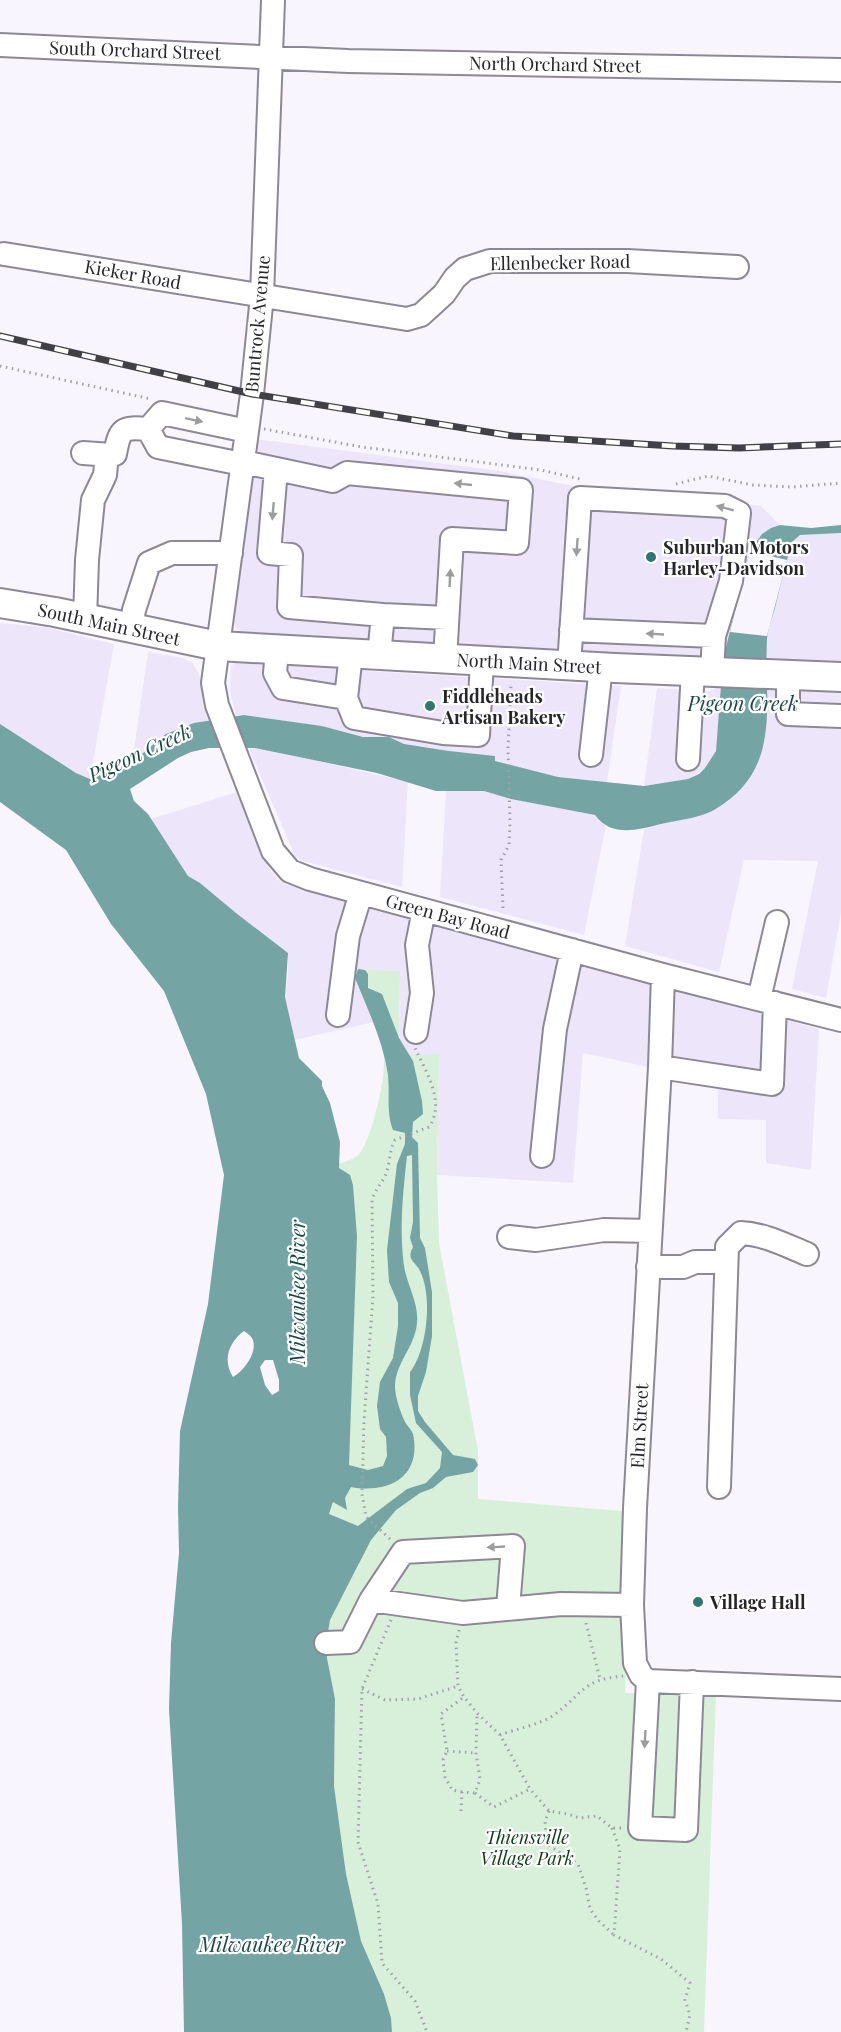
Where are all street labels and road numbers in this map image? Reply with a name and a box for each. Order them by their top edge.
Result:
street label: South Orchard Street [49,35,222,65]
street label: North Orchard Street [469,51,642,78]
street label: Ellenbecker Road [490,249,631,275]
street label: Kieker Road [83,254,184,294]
street label: Buntrock Avenue [239,254,275,394]
street label: South Main Street [36,597,183,651]
street label: North Main Street [456,647,603,679]
street label: Green Bay Road [383,888,513,944]
street label: Elm Street [625,1382,653,1469]

